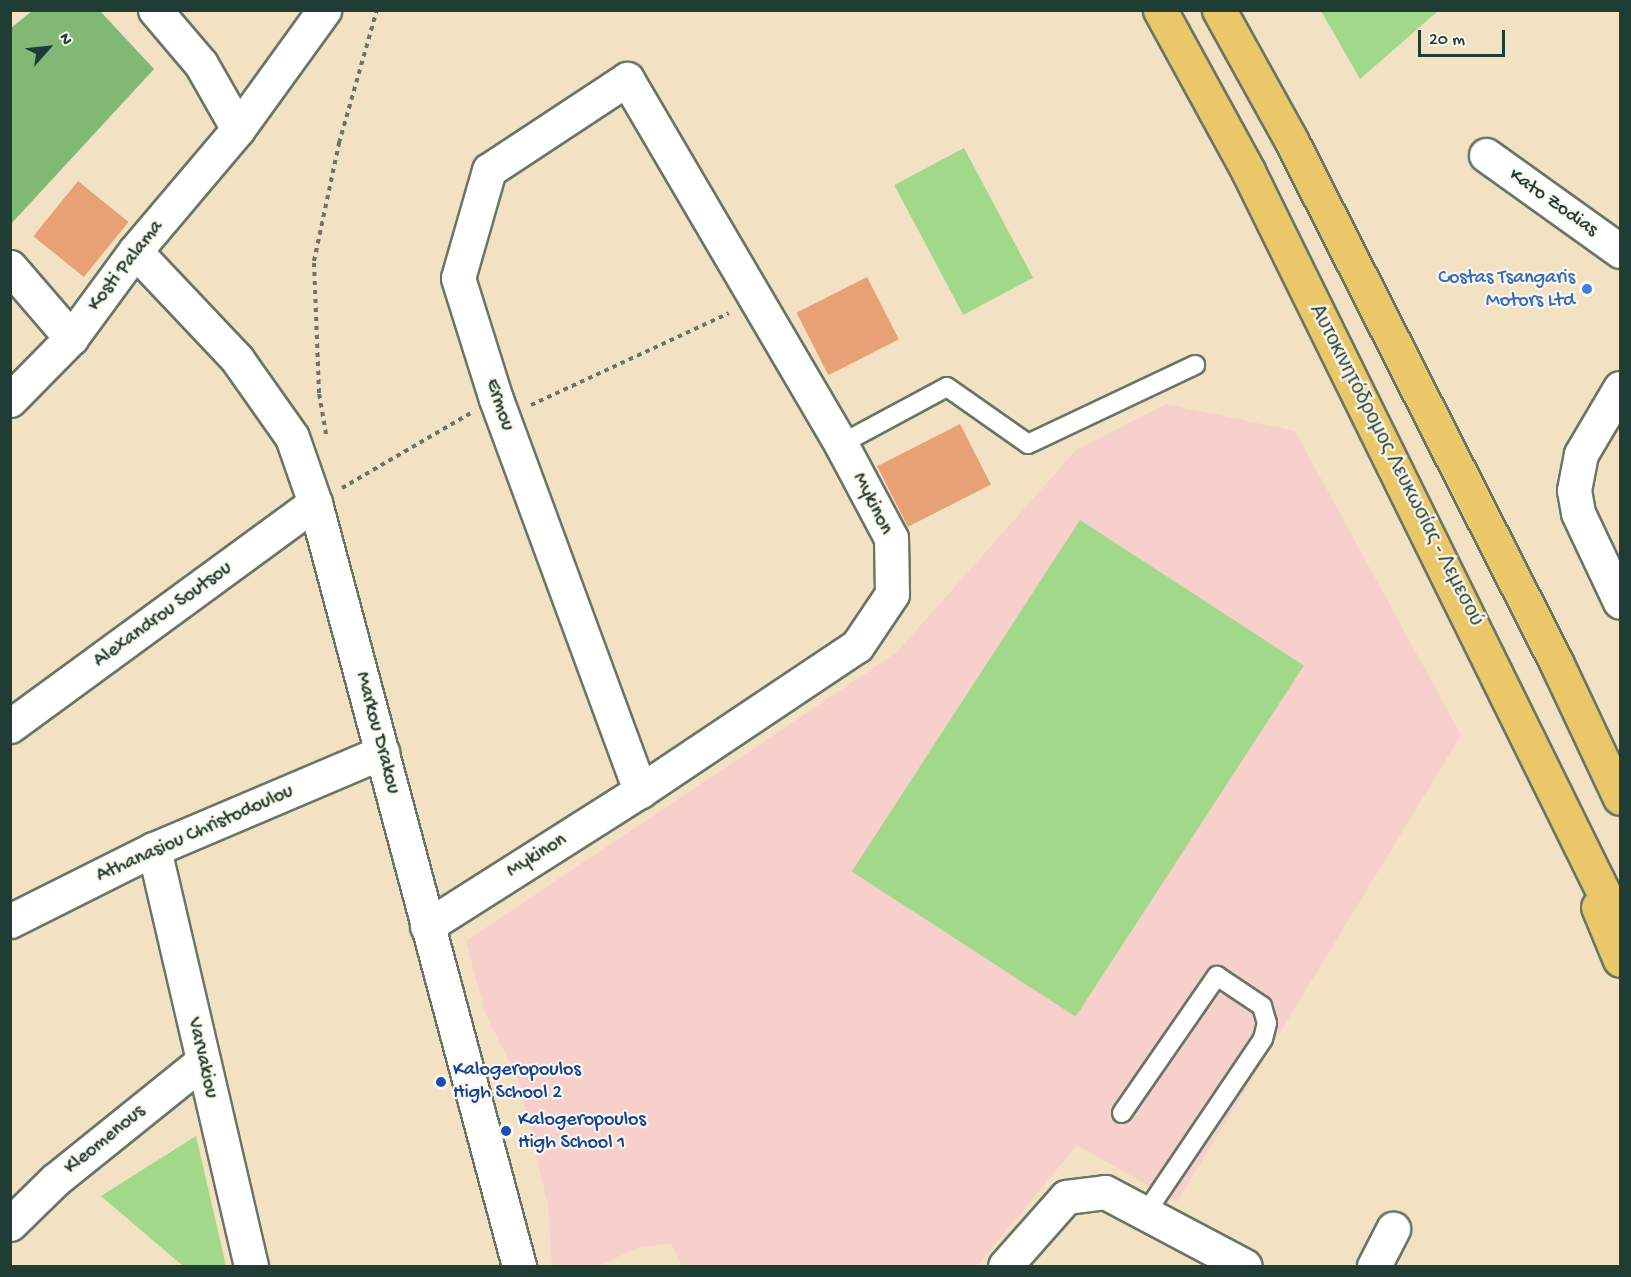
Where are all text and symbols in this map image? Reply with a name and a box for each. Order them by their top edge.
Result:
north arrow [18,18,78,78]
scale bar [1421,18,1508,56]
text: 20 m [1429,30,1465,51]
text: N [54,31,75,49]
street label: Kato Zodias [1504,164,1602,242]
street label: Kosti Palama [83,216,169,316]
place label: Costas Tsangaris Motors Ltd [1438,266,1575,313]
marker: Costas Tsangaris Motors Ltd [1580,282,1594,296]
street label: Αυτοκινητόδρομος Λευκωσίας - Λεμεσού [1303,301,1487,631]
street label: Ermou [479,376,519,434]
street label: Mykinon [846,469,898,539]
street label: Alexandrou Soutsou [89,557,237,673]
street label: Markou Drakou [349,669,405,797]
street label: Athanasiou Christodoulou [93,780,297,888]
street label: Mykinon [503,828,571,884]
street label: Varvakiou [181,1015,223,1101]
place label: Kalogeropoulos High School 2 [453,1058,581,1105]
marker: Kalogeropoulos High School 2 [434,1075,448,1089]
street label: Kleomenous [60,1100,150,1180]
place label: Kalogeropoulos High School 1 [518,1108,646,1155]
marker: Kalogeropoulos High School 1 [499,1124,513,1138]

